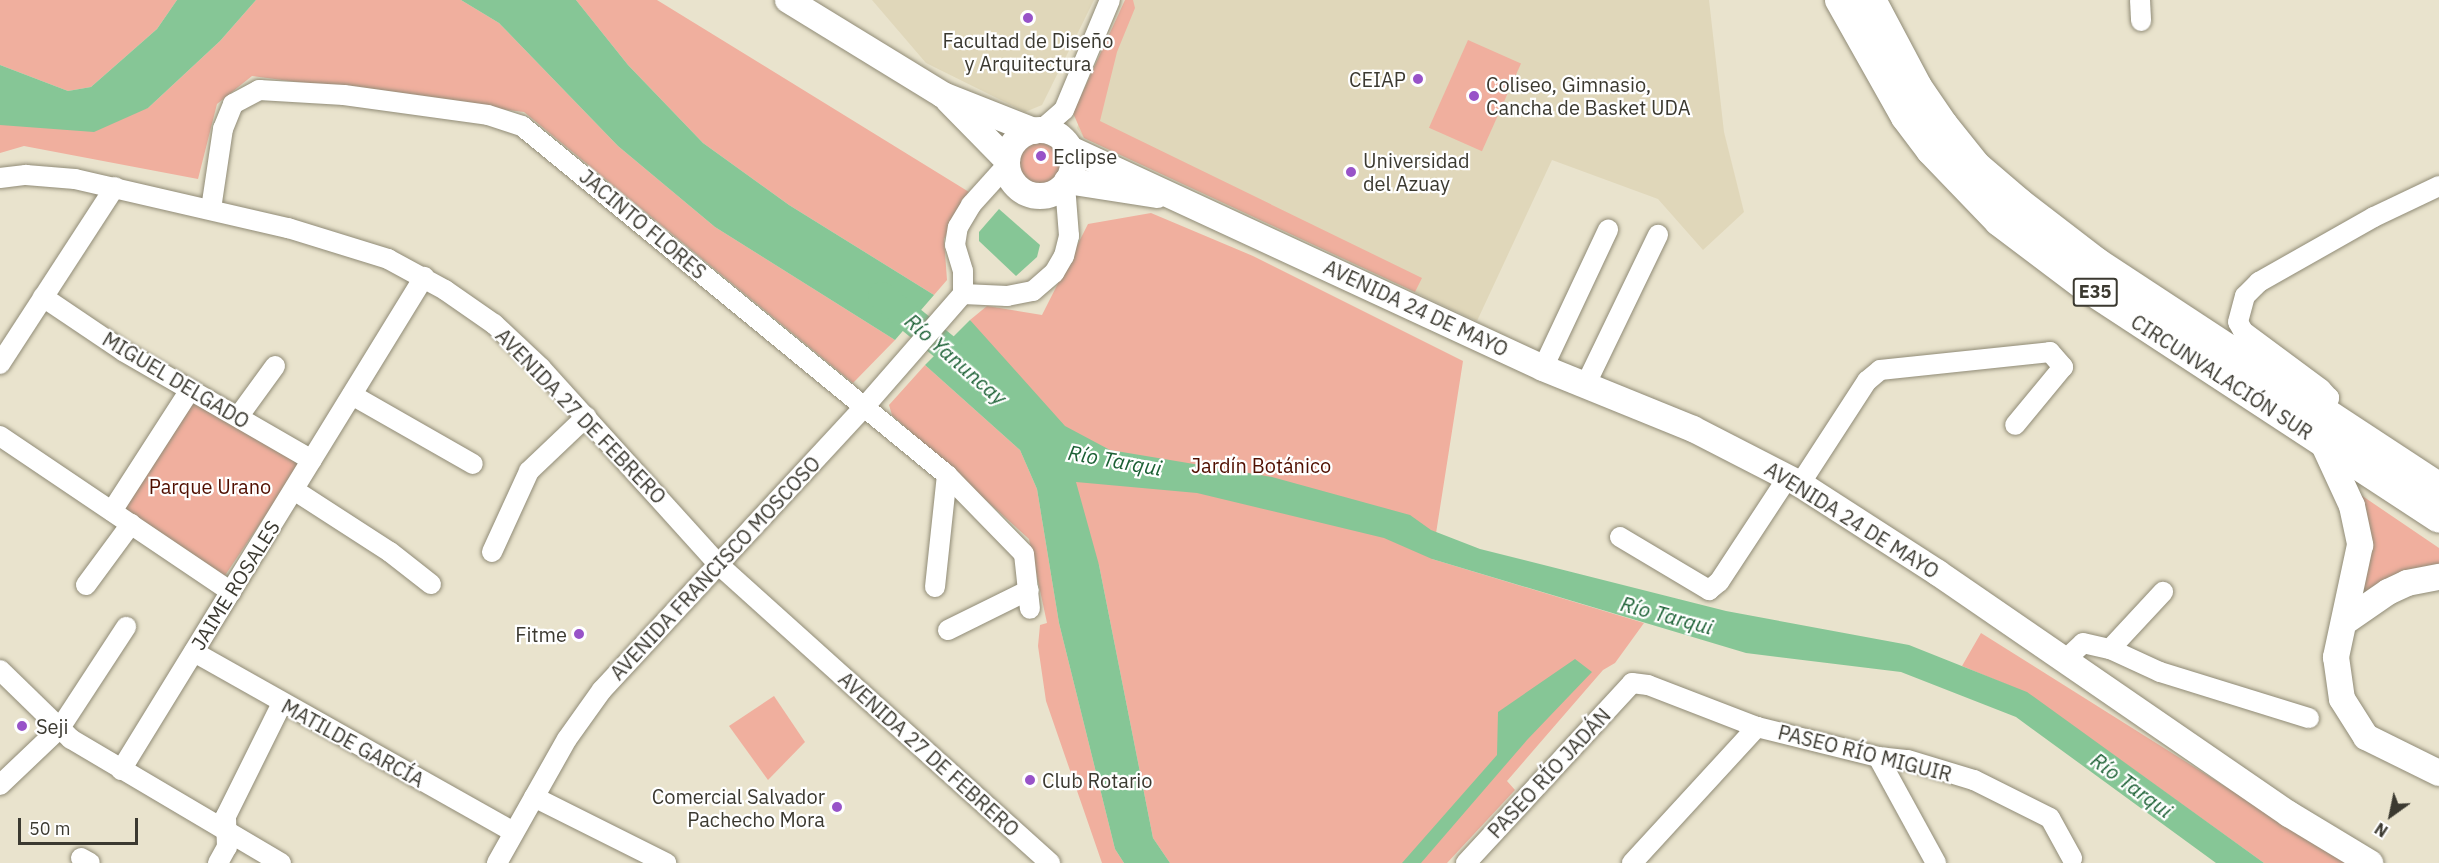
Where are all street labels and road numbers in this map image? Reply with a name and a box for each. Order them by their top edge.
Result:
street label: JACINTO FLORES [575,164,711,284]
street label: AVENIDA 24 DE MAYO [1320,255,1512,361]
road number: E35 [2072,277,2118,307]
street label: CIRCUNVALACIÓN SUR [2127,309,2317,445]
street label: AVENIDA 27 DE FEBRERO [491,323,671,509]
street label: MIGUEL DELGADO [98,327,254,433]
street label: AVENIDA FRANCISCO MOSCOSO [605,451,825,685]
street label: AVENIDA 24 DE MAYO [1761,457,1943,583]
street label: JAIME ROSALES [186,516,284,654]
street label: AVENIDA 27 DE FEBRERO [834,667,1024,841]
street label: MATILDE GARCÍA [277,694,429,792]
street label: PASEO RÍO JADÁN [1483,703,1615,843]
street label: PASEO RÍO MIGUIR [1776,720,1954,786]

